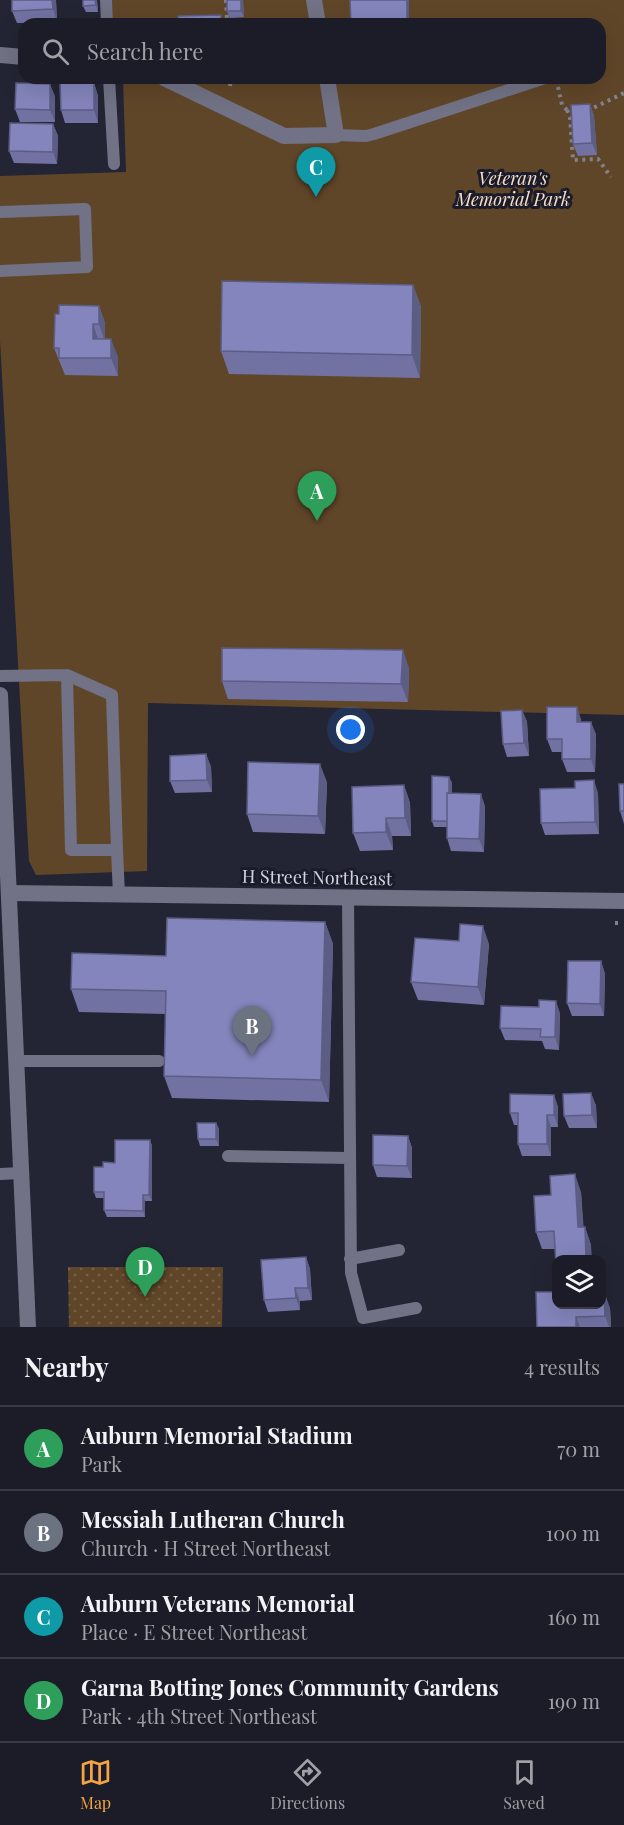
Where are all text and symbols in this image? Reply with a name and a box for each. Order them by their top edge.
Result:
search box [18,18,606,84]
icon: search [39,35,72,68]
text: Search here [87,36,203,66]
pin: C [296,148,336,197]
park label: Veteran's Memorial Park [455,166,570,211]
pin: A [298,472,336,521]
your location [336,715,365,744]
street label: H Street Northeast [242,864,393,890]
pin: B [232,1006,272,1056]
pin: D [126,1248,164,1297]
map controls [552,1255,606,1309]
button: layers [552,1255,606,1309]
text: Nearby [24,1349,109,1384]
text: 4 results [524,1353,600,1380]
text: Auburn Memorial Stadium [81,1420,353,1450]
text: A [37,1435,50,1462]
text: 70 m [557,1435,600,1462]
text: Park [81,1450,122,1477]
text: Messiah Lutheran Church [81,1504,345,1534]
text: B [37,1519,50,1546]
text: 100 m [546,1519,600,1546]
text: Church · H Street Northeast [81,1534,330,1561]
text: Auburn Veterans Memorial [81,1588,355,1618]
text: C [36,1603,51,1630]
text: 160 m [548,1603,600,1630]
text: Place · E Street Northeast [81,1618,307,1645]
text: Garna Botting Jones Community Gardens [81,1672,499,1702]
text: D [36,1687,51,1714]
text: 190 m [548,1687,600,1714]
text: Park · 4th Street Northeast [81,1702,317,1729]
tab: Map [79,1756,112,1813]
tab: Directions [270,1756,345,1813]
tab: Saved [503,1756,545,1813]

